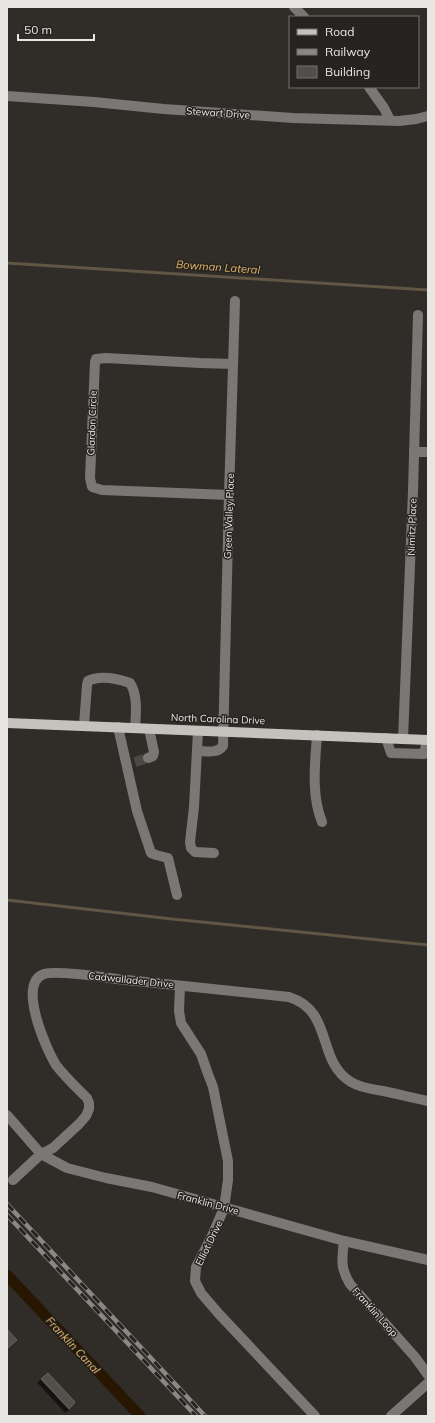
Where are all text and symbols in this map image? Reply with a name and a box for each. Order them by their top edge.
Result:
scale bar [18,16,94,42]
legend [289,16,419,88]
text: 50 m [24,22,52,37]
text: Road [325,24,354,39]
text: Railway [325,44,371,59]
text: Building [325,64,370,79]
street label: Stewart Drive [186,104,250,122]
water label: Bowman Lateral [175,257,261,277]
street label: Glardon Circle [84,390,100,456]
street label: Green Valley Place [221,473,237,559]
street label: Nimitz Place [405,498,419,556]
street label: North Carolina Drive [171,711,265,727]
street label: Cadwallader Drive [88,969,174,991]
street label: Franklin Drive [176,1189,240,1217]
street label: Elliot Drive [192,1218,226,1268]
street label: Franklin Loop [349,1285,401,1339]
water label: Franklin Canal [43,1314,103,1377]

